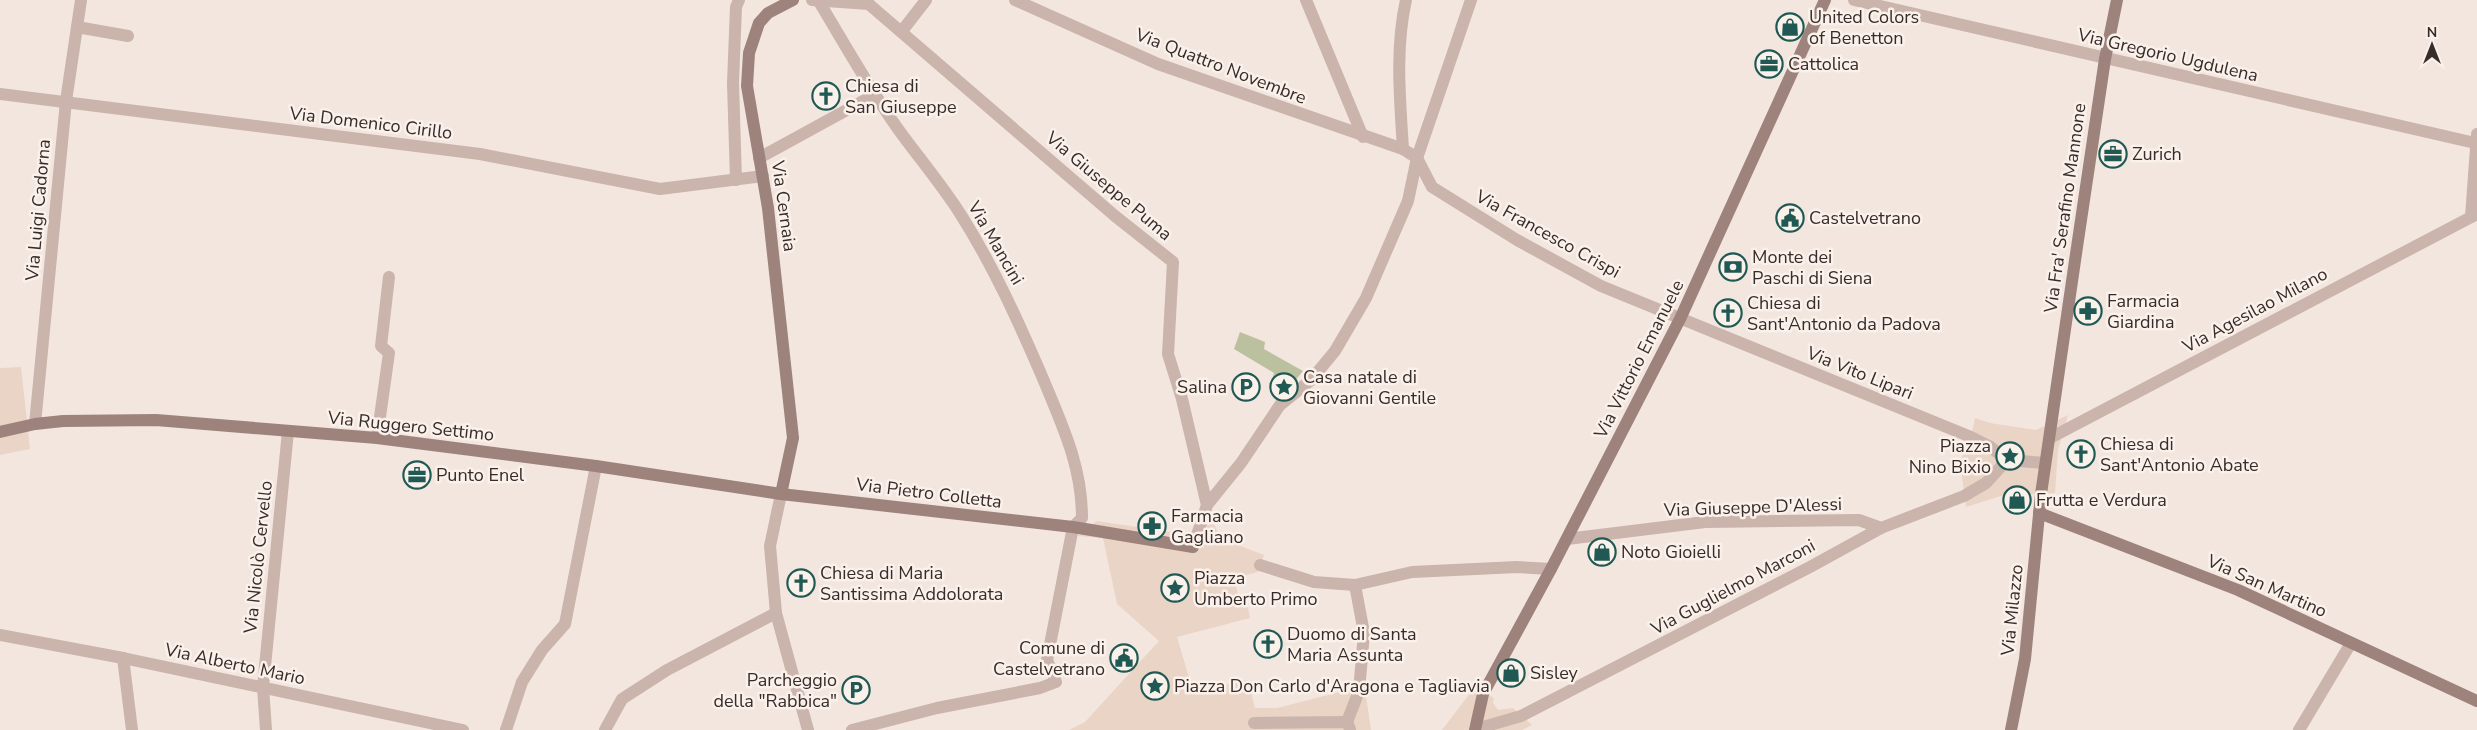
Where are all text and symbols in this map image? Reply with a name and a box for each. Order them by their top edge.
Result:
place label: United Colors of Benetton [1809,5,1919,50]
shop icon: United Colors of Benetton [1775,12,1805,42]
north arrow [2407,20,2457,70]
street label: Via Quattro Novembre [1131,22,1310,110]
street label: Via Gregorio Ugdulena [2075,22,2261,87]
text: N [2427,23,2437,42]
office icon: Cattolica [1754,49,1784,79]
place label: Cattolica [1788,52,1859,76]
place label: Chiesa di San Giuseppe [845,74,957,119]
church icon: Chiesa di San Giuseppe [811,81,841,111]
street label: Via Domenico Cirillo [287,101,454,145]
street label: Via Fra' Serafino Mannone [2038,102,2092,315]
street label: Via Giuseppe Puma [1040,125,1177,246]
street label: Via Luigi Cadorna [20,138,56,283]
office icon: Zurich [2098,139,2128,169]
place label: Zurich [2132,142,2182,166]
street label: Via Cernaia [766,158,802,253]
street label: Via Francesco Crispi [1471,184,1625,284]
street label: Via Mancini [962,196,1030,289]
public building icon: Castelvetrano [1775,203,1805,233]
place label: Castelvetrano [1809,206,1921,230]
place label: Monte dei Paschi di Siena [1752,245,1872,290]
bank icon: Monte dei Paschi di Siena [1718,252,1748,282]
street label: Via Agesilao Milano [2177,262,2332,359]
street label: Via Vittorio Emanuele [1588,276,1689,443]
place label: Farmacia Giardina [2107,289,2180,334]
place label: Chiesa di Sant'Antonio da Padova [1747,291,1941,336]
pharmacy icon: Farmacia Giardina [2073,296,2103,326]
church icon: Chiesa di Sant'Antonio da Padova [1713,298,1743,328]
street label: Via Vito Lipari [1802,340,1917,405]
place label: Casa natale di Giovanni Gentile [1303,365,1436,410]
parking icon: Salina [1231,372,1261,402]
place icon: Casa natale di Giovanni Gentile [1269,372,1299,402]
place label: Salina [1177,375,1227,399]
street label: Via Ruggero Settimo [326,405,495,447]
place label: Chiesa di Sant'Antonio Abate [2100,432,2259,477]
place label: Piazza Nino Bixio [1909,434,1991,479]
church icon: Chiesa di Sant'Antonio Abate [2066,439,2096,469]
place icon: Piazza Nino Bixio [1995,441,2025,471]
office icon: Punto Enel [402,460,432,490]
place label: Punto Enel [436,463,525,487]
street label: Via Pietro Colletta [854,472,1003,514]
street label: Via Nicolò Cervello [238,479,278,636]
shop icon: Frutta e Verdura [2002,485,2032,515]
place label: Frutta e Verdura [2036,488,2167,512]
street label: Via Giuseppe D'Alessi [1662,492,1843,522]
place label: Farmacia Gagliano [1171,504,1244,549]
pharmacy icon: Farmacia Gagliano [1137,511,1167,541]
street label: Via Guglielmo Marconi [1646,534,1819,641]
shop icon: Noto Gioielli [1587,537,1617,567]
place label: Noto Gioielli [1621,540,1721,564]
street label: Via San Martino [2202,548,2331,623]
place label: Chiesa di Maria Santissima Addolorata [820,561,1003,606]
street label: Via Milazzo [1995,563,2029,658]
place label: Piazza Umberto Primo [1194,566,1318,611]
church icon: Chiesa di Maria Santissima Addolorata [786,568,816,598]
place icon: Piazza Umberto Primo [1160,573,1190,603]
place label: Duomo di Santa Maria Assunta [1287,622,1416,667]
church icon: Duomo di Santa Maria Assunta [1253,629,1283,659]
place label: Comune di Castelvetrano [993,636,1105,681]
street label: Via Alberto Mario [162,637,307,691]
public building icon: Comune di Castelvetrano [1109,643,1139,673]
shop icon: Sisley [1496,658,1526,688]
place label: Sisley [1530,661,1579,685]
place label: Parcheggio della "Rabbica" [714,668,837,713]
place icon: Piazza Don Carlo d'Aragona e Tagliavia [1140,671,1170,701]
place label: Piazza Don Carlo d'Aragona e Tagliavia [1174,674,1490,698]
parking icon: Parcheggio della "Rabbica" [841,675,871,705]

